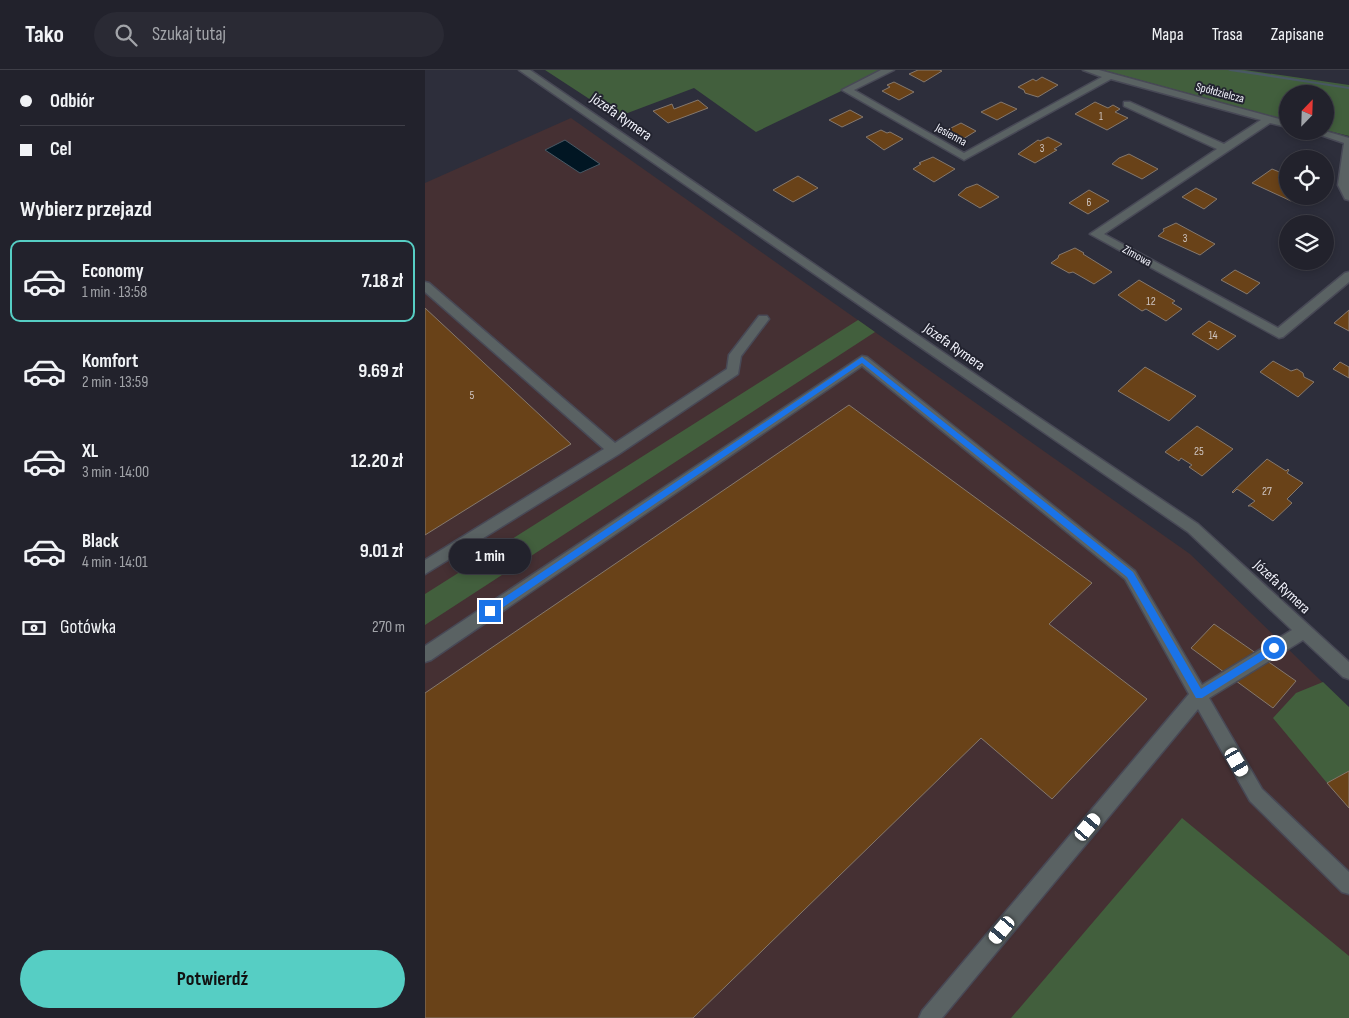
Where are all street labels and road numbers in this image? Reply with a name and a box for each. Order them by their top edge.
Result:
street label: Spółdzielcza [1194,79,1246,107]
street label: Józefa Rymera [586,88,656,145]
street label: Jesienna [932,120,970,150]
street label: Zimowa [1120,242,1155,270]
street label: Józefa Rymera [919,318,989,375]
street label: Józefa Rymera [1249,555,1314,618]

